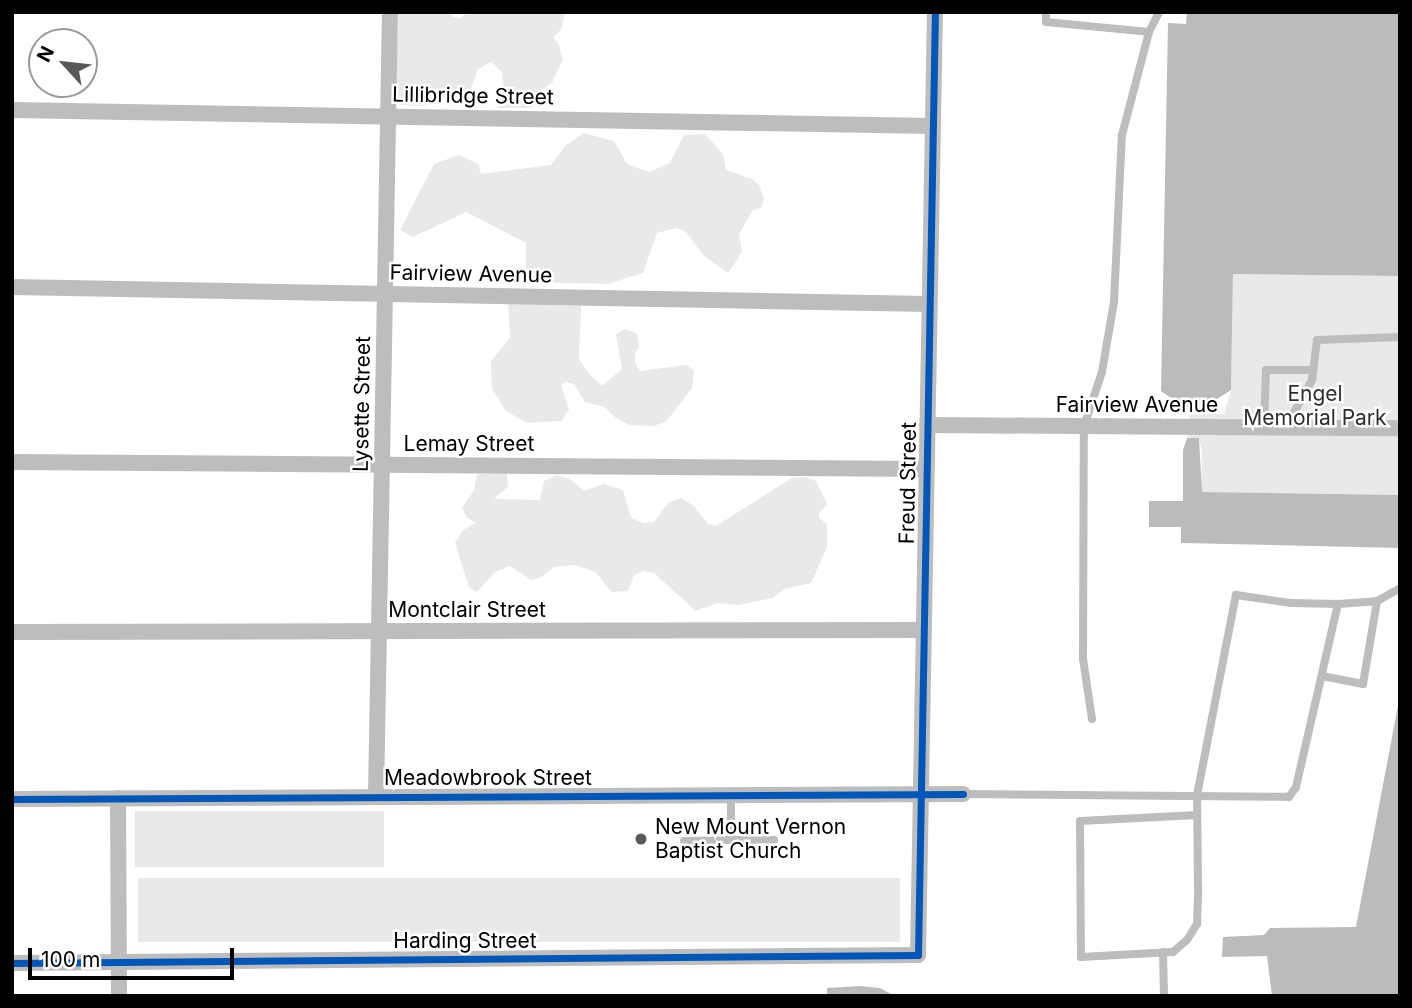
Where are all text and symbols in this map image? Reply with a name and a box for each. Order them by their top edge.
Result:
north arrow [28,28,98,98]
text: N [32,42,59,66]
street label: Lillibridge Street [392,82,554,110]
street label: Fairview Avenue [389,260,553,288]
street label: Lysette Street [348,336,376,472]
park label: Engel Memorial Park [1243,381,1387,431]
street label: Fairview Avenue [1056,392,1218,418]
street label: Freud Street [894,422,922,544]
street label: Lemay Street [404,431,534,457]
street label: Montclair Street [388,597,546,623]
street label: Meadowbrook Street [384,765,592,791]
place label: New Mount Vernon Baptist Church [655,814,846,864]
marker: New Mount Vernon Baptist Church [633,831,649,847]
street label: Harding Street [393,928,537,954]
scale bar [32,934,238,978]
text: 100 m [41,947,100,972]

